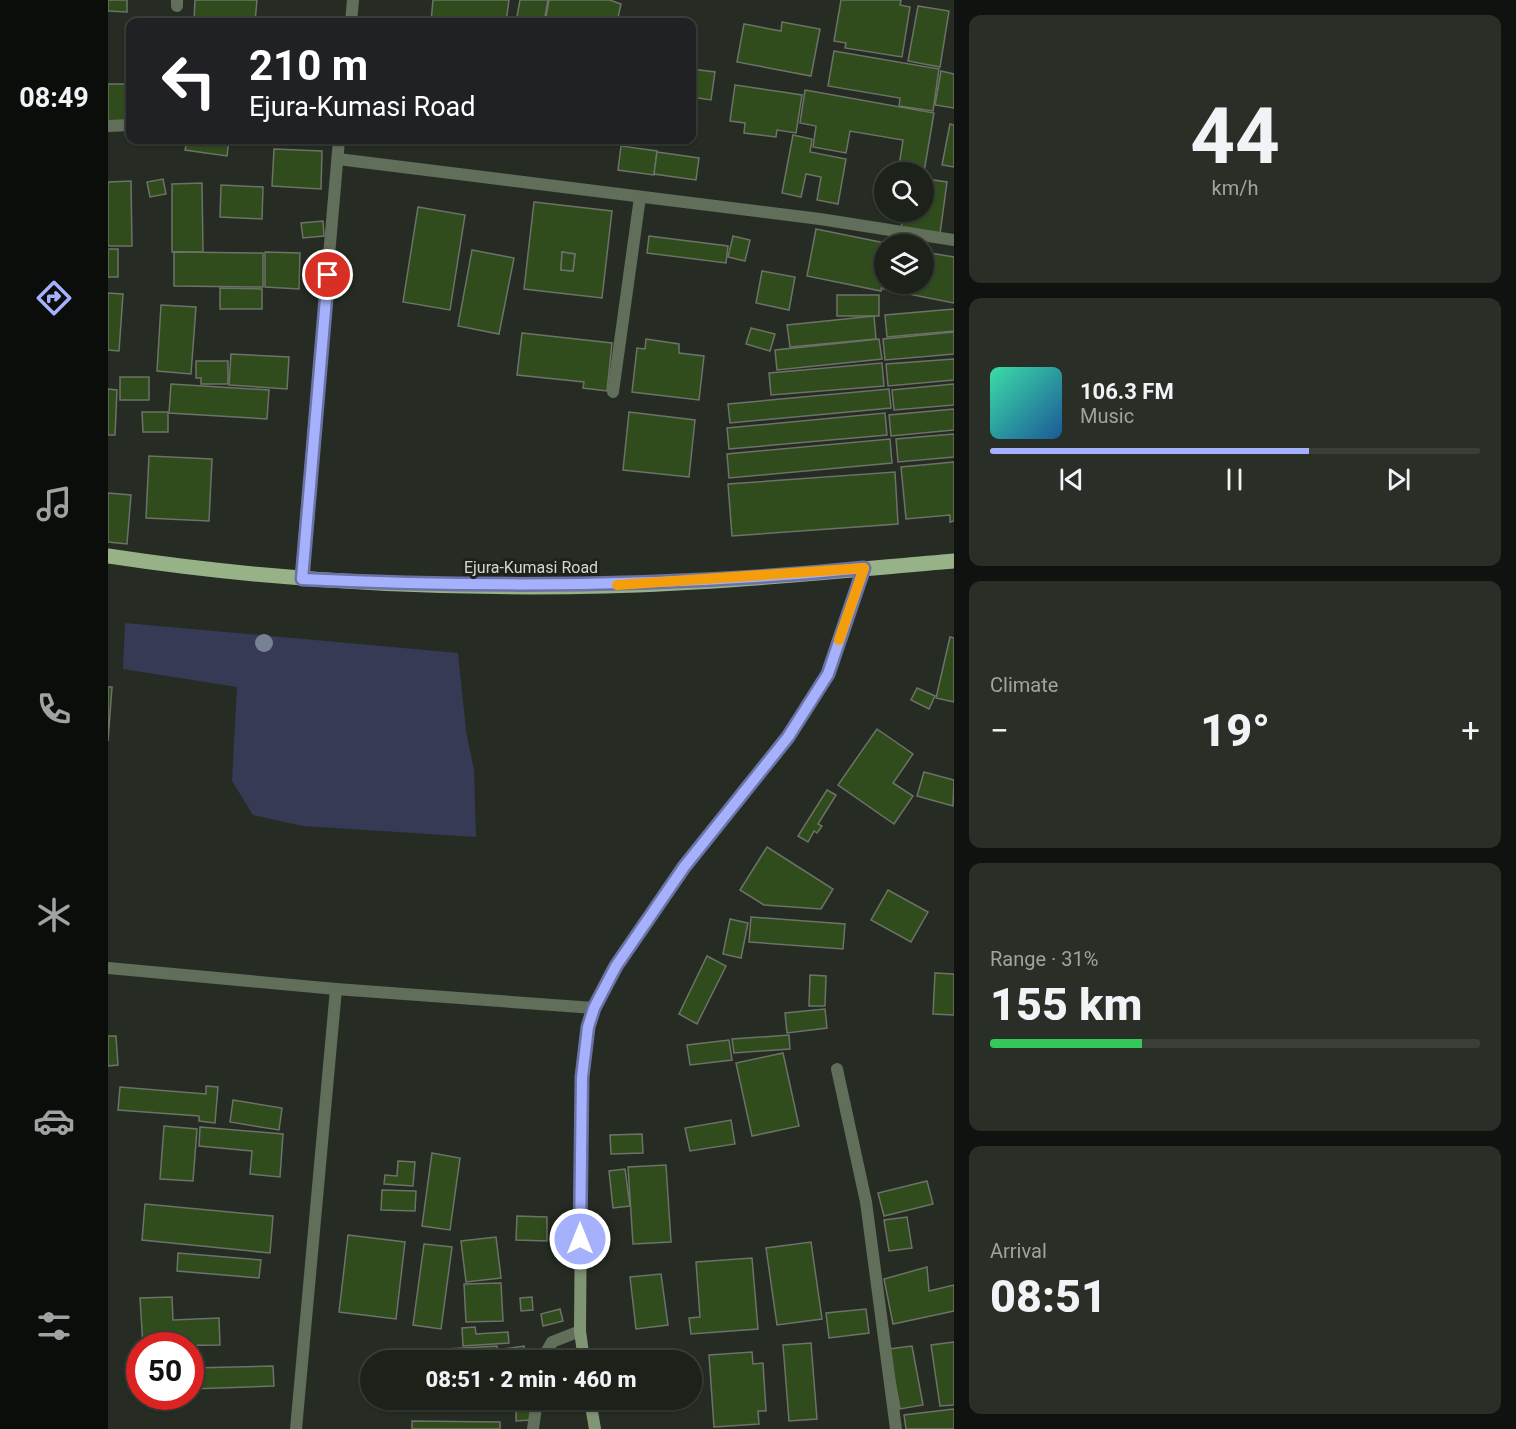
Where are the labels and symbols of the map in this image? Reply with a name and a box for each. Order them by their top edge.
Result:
pin [302,249,353,300]
street label: Ejura-Kumasi Road [464,558,598,577]
position arrow [548,1207,612,1271]
speed limit sign: 50 [126,1332,204,1410]

